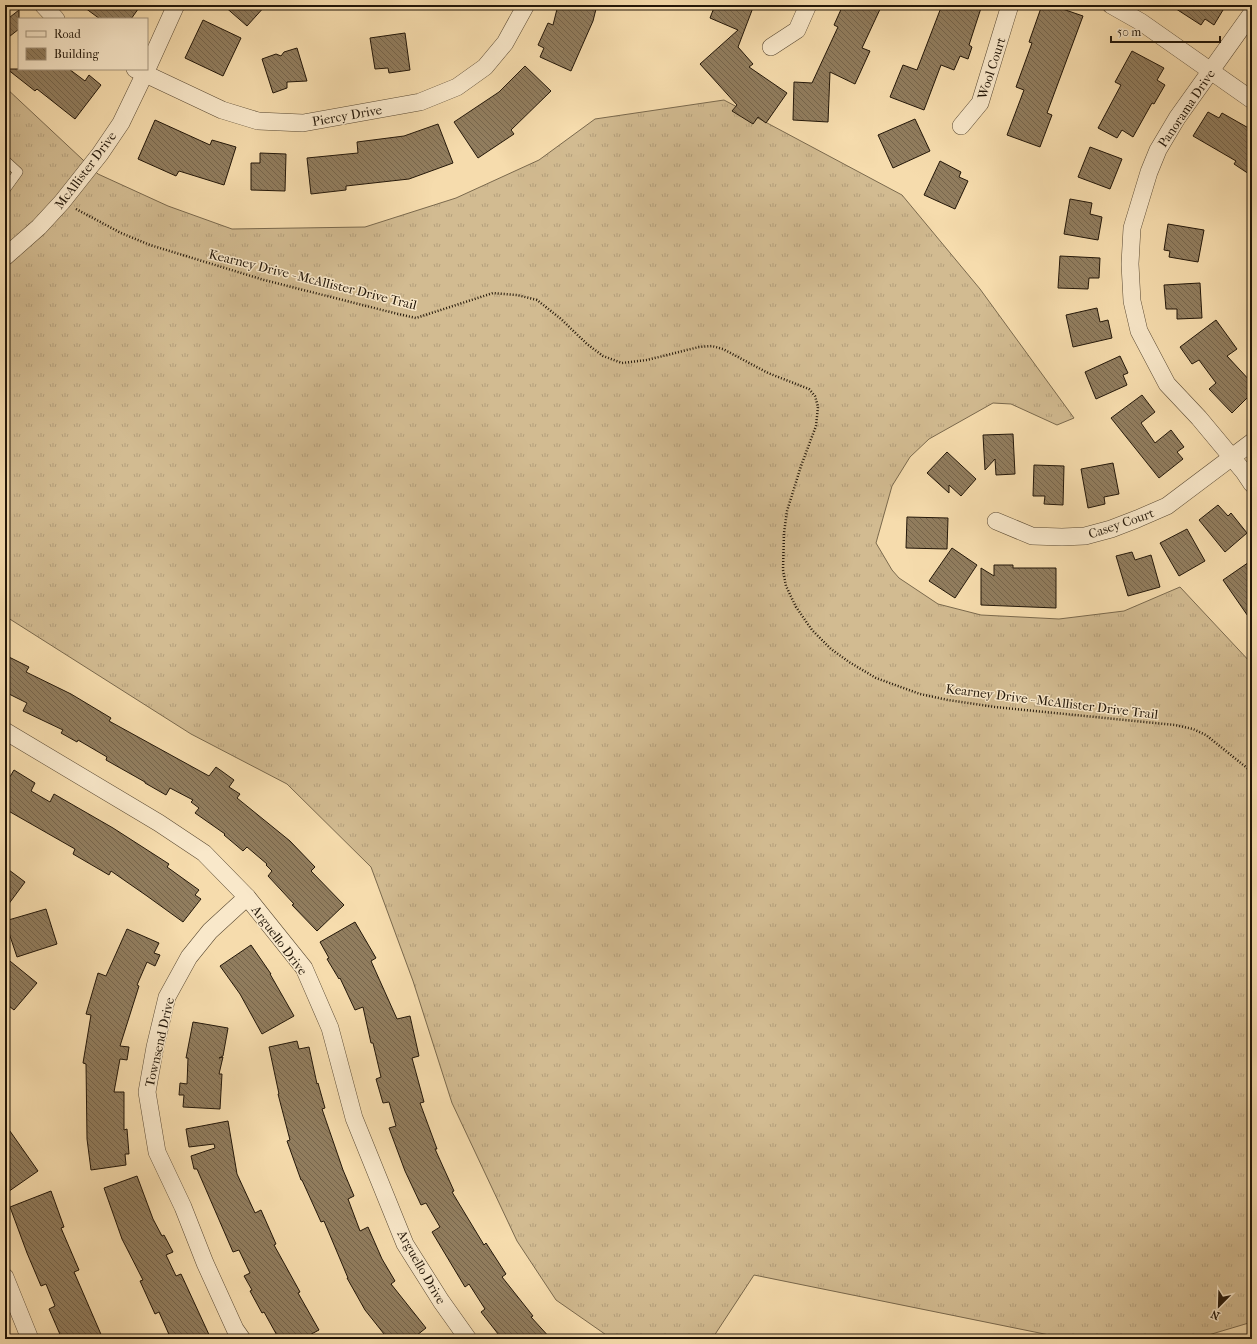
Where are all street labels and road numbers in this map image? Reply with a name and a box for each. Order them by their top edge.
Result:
street label: Wool Court [974,35,1009,102]
street label: Panorama Drive [1155,66,1218,150]
street label: Piercy Drive [311,102,384,129]
street label: McAllister Drive [51,128,120,212]
street label: Kearney Drive - McAllister Drive Trail [207,246,419,313]
street label: Casey Court [1086,505,1156,542]
street label: Kearney Drive - McAllister Drive Trail [945,681,1159,722]
street label: Arguello Drive [248,902,311,978]
street label: Townsend Drive [142,995,177,1088]
street label: Arguello Drive [394,1227,449,1307]

